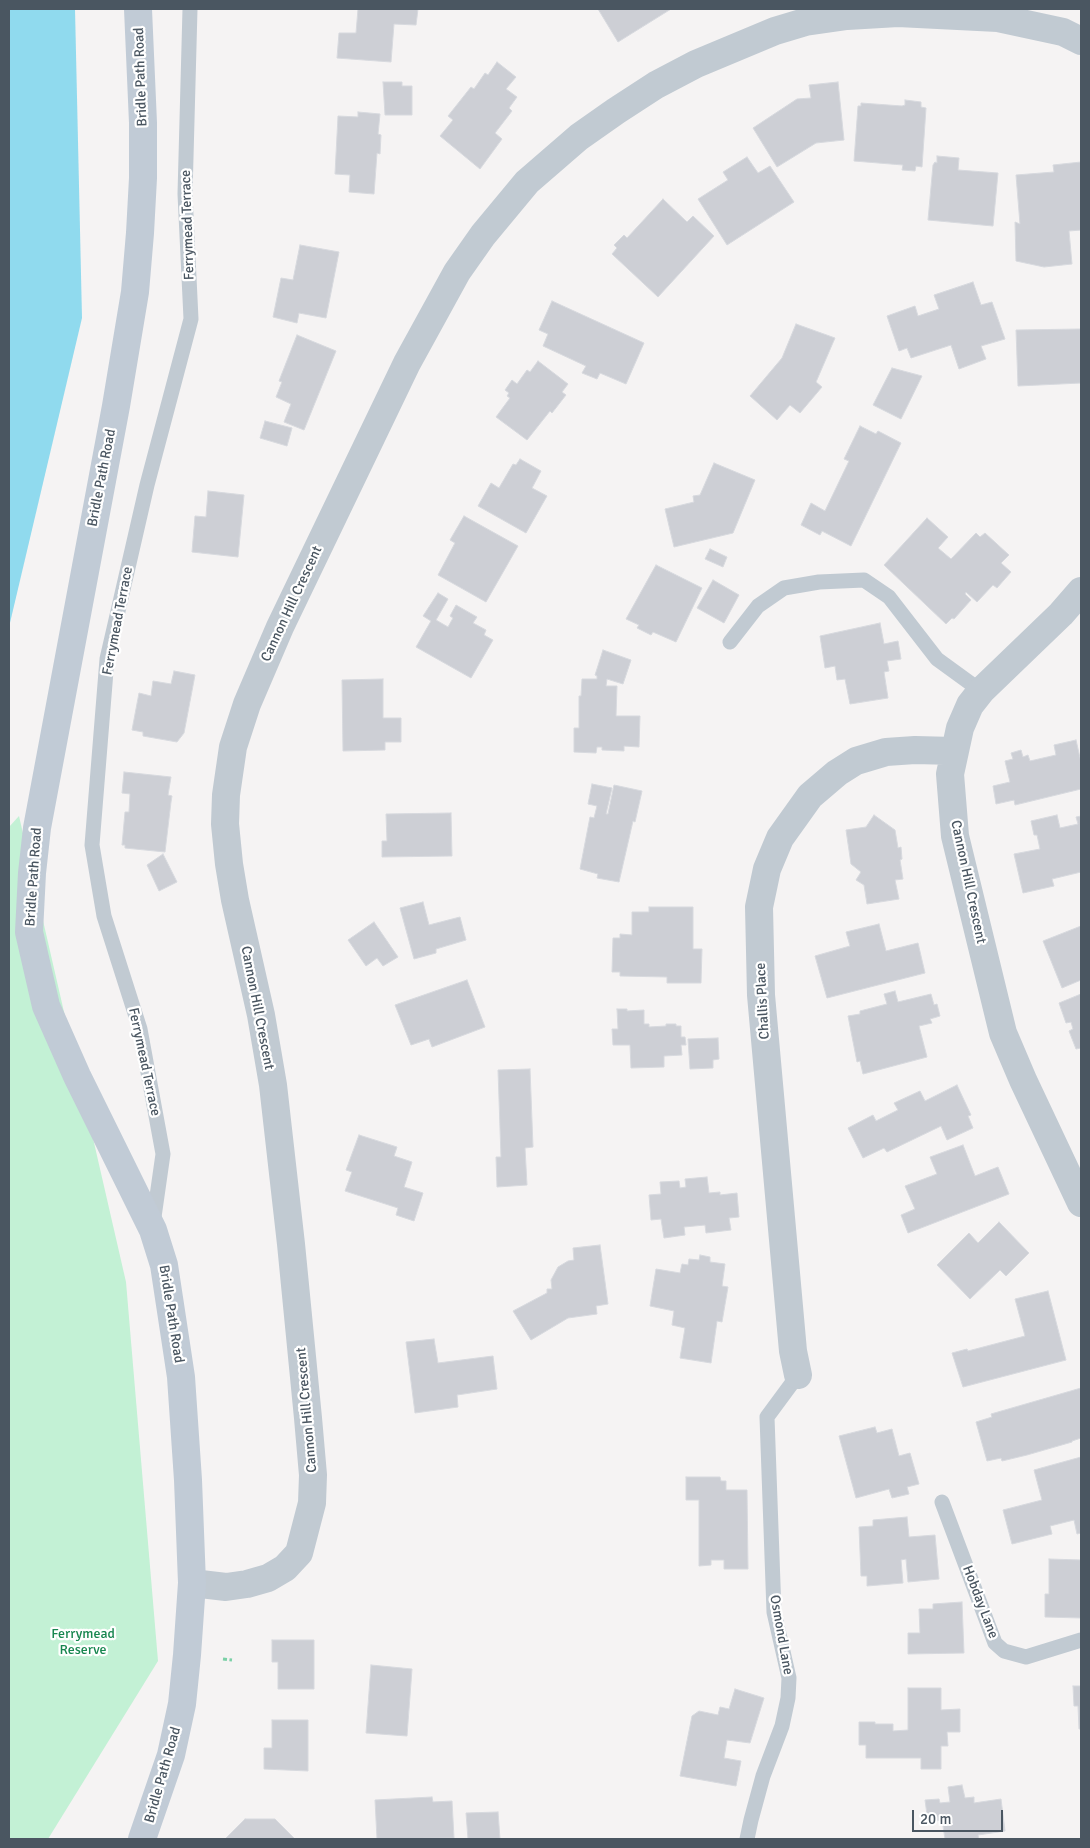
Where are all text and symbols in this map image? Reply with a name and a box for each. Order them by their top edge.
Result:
street label: Bridle Path Road [131,27,151,127]
street label: Ferrymead Terrace [178,170,198,280]
street label: Bridle Path Road [84,428,120,528]
street label: Cannon Hill Crescent [258,544,326,664]
street label: Ferrymead Terrace [99,565,137,677]
street label: Cannon Hill Crescent [947,819,989,945]
street label: Bridle Path Road [22,827,46,927]
street label: Cannon Hill Crescent [237,945,277,1071]
street label: Challis Place [753,962,773,1040]
street label: Ferrymead Terrace [124,1006,164,1118]
street label: Bridle Path Road [155,1264,187,1364]
street label: Cannon Hill Crescent [293,1347,321,1473]
street label: Hobday Lane [958,1563,1002,1641]
street label: Osmond Lane [766,1594,796,1676]
park label: Ferrymead Reserve [51,1626,115,1658]
street label: Bridle Path Road [141,1725,185,1825]
scale bar [915,1800,1006,1832]
text: 20 m [920,1810,951,1828]

